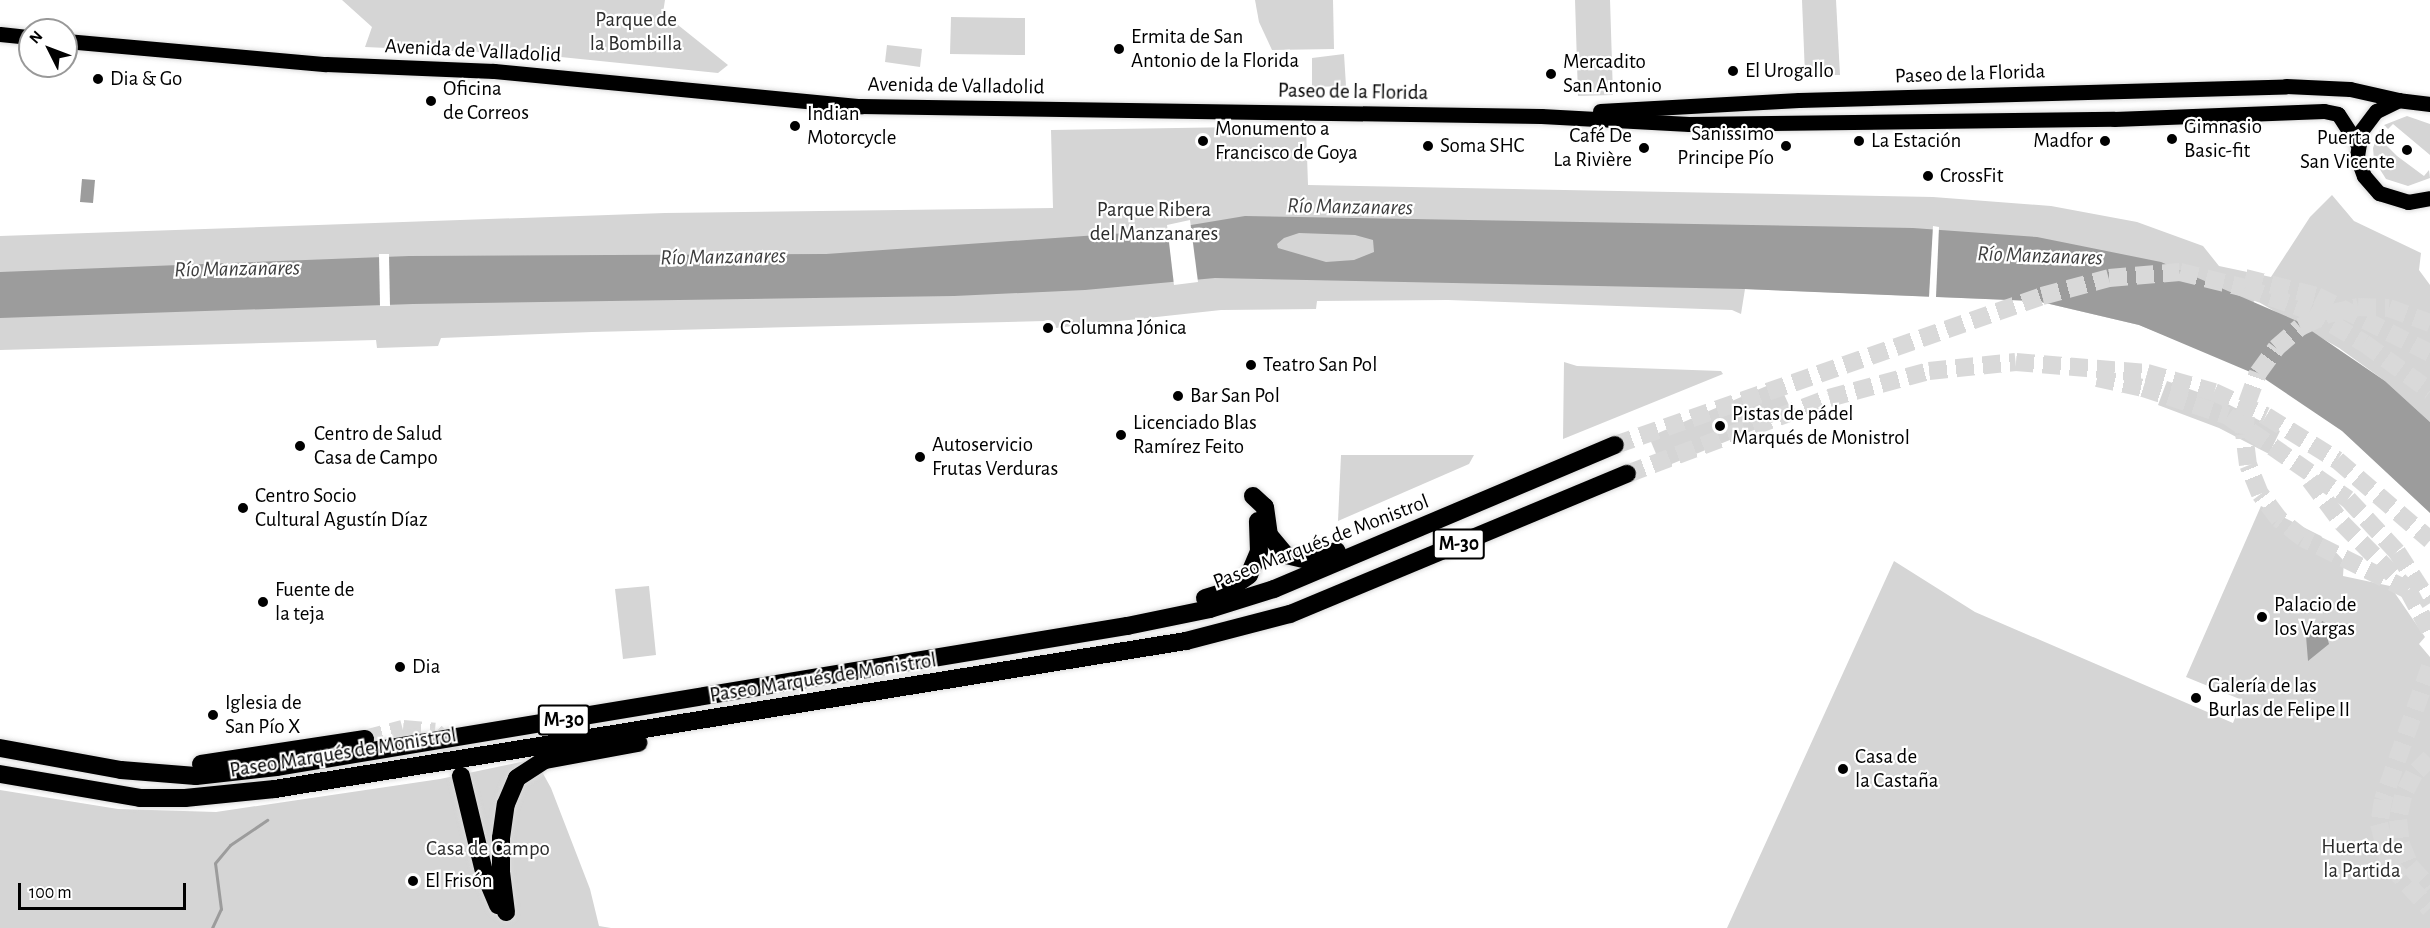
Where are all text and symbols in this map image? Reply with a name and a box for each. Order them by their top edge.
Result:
park label: Parque de la Bombilla [590,7,682,57]
north arrow [18,18,78,78]
place label: Ermita de San Antonio de la Florida [1131,24,1299,74]
text: N [26,28,46,47]
street label: Avenida de Valladolid [384,34,562,68]
marker: Ermita de San Antonio de la Florida [1112,42,1126,56]
place label: Mercadito San Antonio [1563,49,1662,99]
place label: El Urogallo [1745,58,1834,84]
street label: Paseo de la Florida [1894,59,2046,89]
marker: El Urogallo [1726,64,1740,78]
place label: Dia & Go [110,66,182,92]
marker: Mercadito San Antonio [1544,67,1558,81]
marker: Dia & Go [91,72,105,86]
street label: Avenida de Valladolid [867,72,1045,100]
place label: Oficina de Correos [443,76,529,126]
street label: Paseo de la Florida [1278,78,1428,106]
marker: Oficina de Correos [424,94,438,108]
place label: Indian Motorcycle [807,101,896,151]
place label: Gimnasio Basic-fit [2184,114,2262,164]
place label: Monumento a Francisco de Goya [1215,116,1358,166]
marker: Indian Motorcycle [788,119,802,133]
place label: Sanissimo Principe Pío [1677,121,1774,171]
place label: Café De La Rivière [1553,123,1632,173]
place label: Puerta de San Vicente [2300,125,2395,175]
place label: La Estación [1871,128,1961,154]
place label: Madfor [2033,128,2093,154]
marker: Gimnasio Basic-fit [2165,132,2179,146]
place label: Soma SHC [1440,133,1524,159]
marker: Monumento a Francisco de Goya [1196,134,1210,148]
marker: La Estación [1852,134,1866,148]
marker: Madfor [2098,134,2112,148]
marker: Soma SHC [1421,139,1435,153]
marker: Sanissimo Principe Pío [1779,139,1793,153]
marker: Café De La Rivière [1637,141,1651,155]
marker: Puerta de San Vicente [2400,143,2414,157]
place label: CrossFit [1940,163,2003,189]
marker: CrossFit [1921,169,1935,183]
water label: Río Manzanares [1287,193,1413,221]
park label: Parque Ribera del Manzanares [1090,197,1218,247]
water label: Río Manzanares [1977,241,2103,271]
water label: Río Manzanares [660,243,786,271]
water label: Río Manzanares [174,255,300,283]
place label: Columna Jónica [1060,315,1187,341]
marker: Columna Jónica [1041,321,1055,335]
place label: Teatro San Pol [1263,352,1377,378]
marker: Teatro San Pol [1244,358,1258,372]
place label: Bar San Pol [1190,383,1280,409]
marker: Bar San Pol [1171,389,1185,403]
place label: Pistas de pádel Marqués de Monistrol [1732,401,1910,451]
place label: Licenciado Blas Ramírez Feito [1133,410,1257,460]
marker: Pistas de pádel Marqués de Monistrol [1713,419,1727,433]
place label: Centro de Salud Casa de Campo [314,421,442,471]
marker: Licenciado Blas Ramírez Feito [1114,428,1128,442]
place label: Autoservicio Frutas Verduras [932,432,1058,482]
marker: Centro de Salud Casa de Campo [291,437,309,455]
marker: Autoservicio Frutas Verduras [913,450,927,464]
place label: Centro Socio Cultural Agustín Díaz [255,483,428,533]
street label: Paseo Marqués de Monistrol [1210,489,1432,595]
marker: Centro Socio Cultural Agustín Díaz [236,501,250,515]
road number: M-30 [1432,527,1486,561]
place label: Fuente de la teja [275,577,354,627]
place label: Palacio de los Vargas [2274,592,2356,642]
marker: Fuente de la teja [256,595,270,609]
marker: Palacio de los Vargas [2255,610,2269,624]
street label: Paseo Marqués de Monistrol [708,648,938,708]
place label: Dia [412,654,440,680]
marker: Dia [393,660,407,674]
place label: Galería de las Burlas de Felipe II [2208,673,2350,723]
place label: Iglesia de San Pío X [225,690,302,740]
marker: Galería de las Burlas de Felipe II [2189,691,2203,705]
road number: M-30 [537,703,591,737]
marker: Iglesia de San Pío X [206,708,220,722]
street label: Paseo Marqués de Monistrol [228,723,458,783]
place label: Casa de la Castaña [1855,744,1938,794]
marker: Casa de la Castaña [1836,762,1850,776]
park label: Huerta de la Partida [2321,834,2403,884]
park label: Casa de Campo [426,836,550,862]
place label: El Frisón [425,868,493,894]
scale bar [21,871,189,909]
marker: El Frisón [406,874,420,888]
text: 100 m [29,884,72,902]

